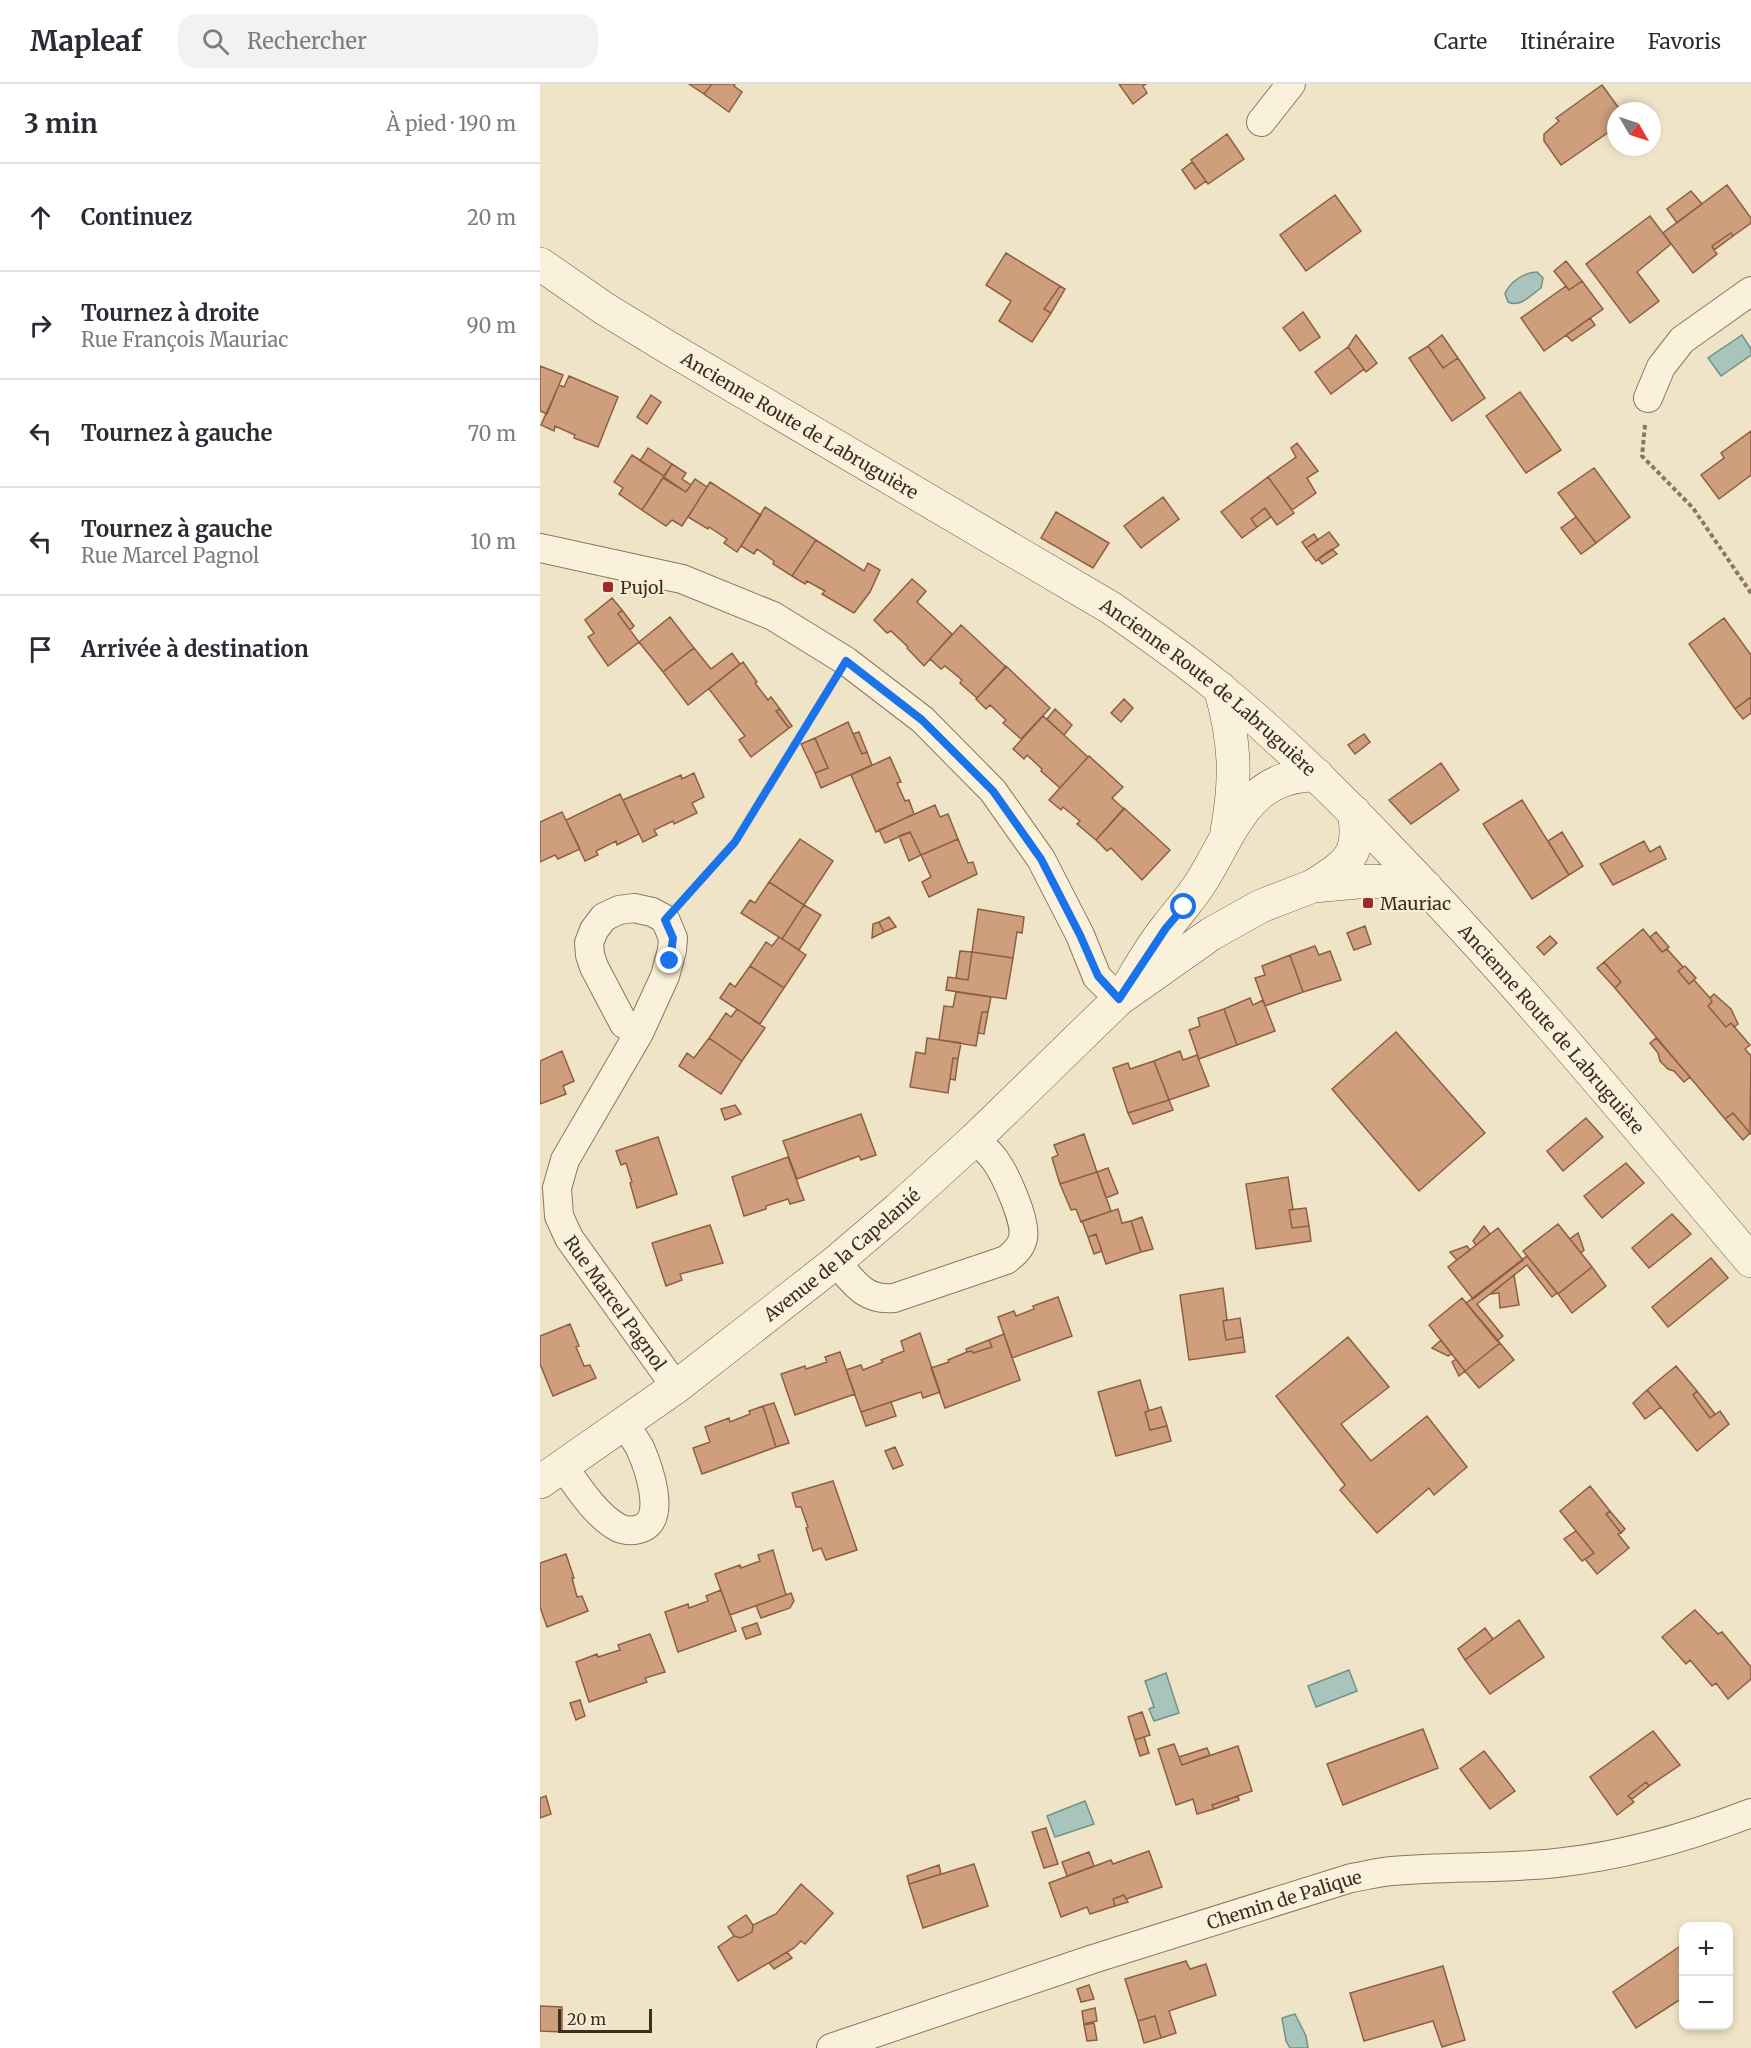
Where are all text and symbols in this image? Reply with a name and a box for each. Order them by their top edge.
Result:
search box [178,14,598,68]
text: Mapleaf [30,23,142,59]
icon: search [199,25,232,58]
text: Rechercher [247,27,367,55]
text: Carte [1434,28,1487,55]
text: Itinéraire [1520,28,1615,55]
text: Favoris [1648,28,1721,55]
north arrow [1607,102,1661,156]
text: 3 min [24,107,98,140]
text: À pied · 190 m [386,111,516,136]
icon: ahead [24,201,57,234]
text: Continuez [81,203,192,231]
text: 20 m [467,205,516,230]
text: Tournez à droite [81,299,259,327]
icon: right [24,309,57,342]
text: 90 m [466,313,516,338]
text: Rue François Mauriac [81,327,288,352]
street label: Ancienne Route de Labruguière [676,346,923,504]
icon: left [24,417,57,450]
text: Tournez à gauche [81,419,272,447]
text: 70 m [468,421,516,446]
text: Tournez à gauche [81,515,272,543]
icon: left [24,525,57,558]
text: 10 m [470,529,516,554]
text: Rue Marcel Pagnol [81,543,259,568]
place label: Pujol [620,576,665,599]
marker: Pujol [601,580,615,594]
street label: Ancienne Route de Labruguière [1095,592,1321,780]
icon: arrive [24,633,57,666]
text: Arrivée à destination [81,635,309,663]
place label: Mauriac [1380,892,1451,915]
route start [1170,893,1196,919]
marker: Mauriac [1361,896,1375,910]
street label: Ancienne Route de Labruguière [1453,918,1650,1138]
route end [656,947,682,973]
street label: Avenue de la Capelanié [758,1183,925,1327]
street label: Rue Marcel Pagnol [559,1231,672,1375]
street label: Chemin de Palique [1204,1865,1363,1934]
map controls [1679,1922,1733,2030]
button: + [1679,1922,1733,1976]
button: − [1679,1976,1733,2030]
scale bar [558,2006,652,2034]
text: 20 m [567,2009,606,2029]

